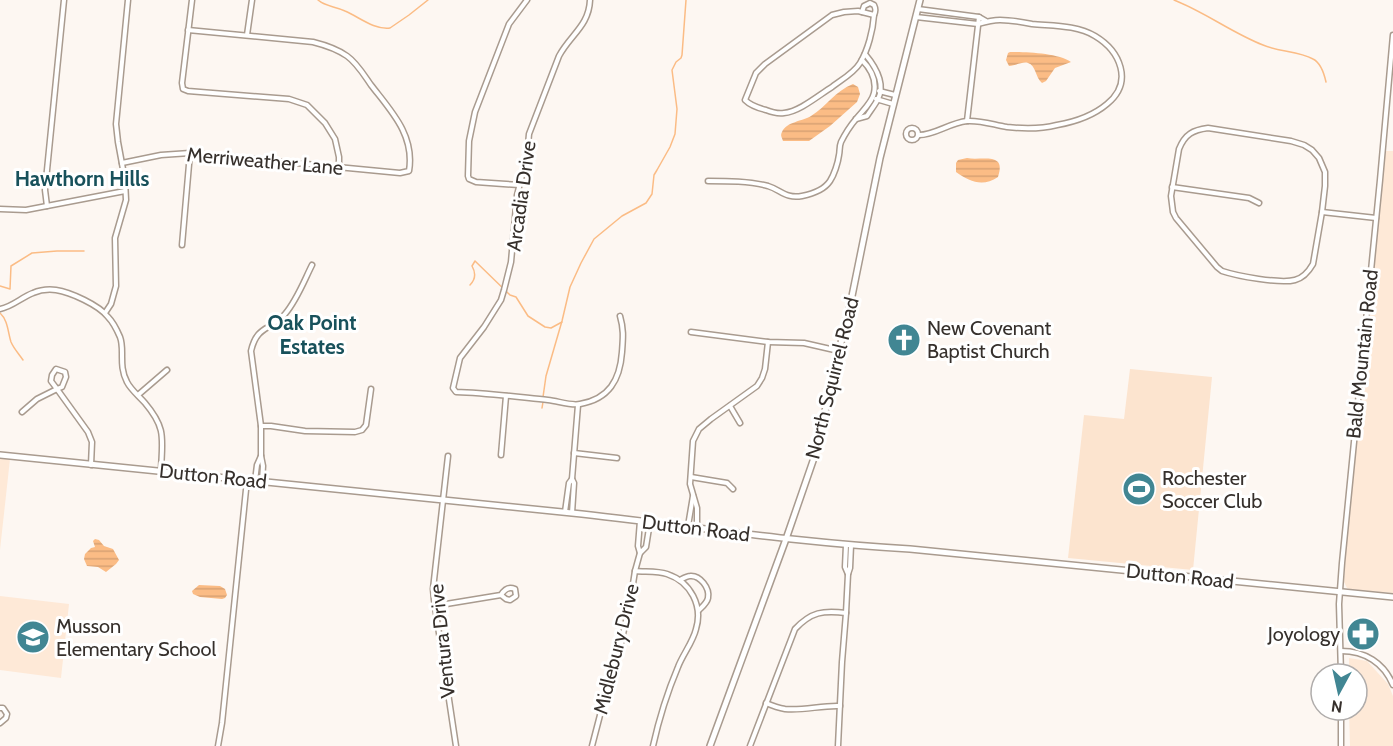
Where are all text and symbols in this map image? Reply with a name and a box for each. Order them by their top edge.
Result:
street label: Arcadia Drive [501,139,541,253]
street label: Merriweather Lane [186,142,344,180]
district label: Hawthorn Hills [15,166,149,191]
street label: Bald Mountain Road [1341,268,1383,440]
street label: North Squirrel Road [800,295,864,461]
district label: Oak Point Estates [267,310,357,359]
place label: New Covenant Baptist Church [927,316,1052,363]
church icon: New Covenant Baptist Church [886,322,922,358]
street label: Dutton Road [158,458,268,494]
place label: Rochester Soccer Club [1162,466,1262,513]
sports icon: Rochester Soccer Club [1121,471,1157,507]
street label: Dutton Road [641,509,751,547]
street label: Dutton Road [1125,558,1235,594]
street label: Midlebury Drive [588,581,644,717]
street label: Ventura Drive [424,583,460,699]
place label: Musson Elementary School [56,614,217,661]
pharmacy icon: Joyology [1345,616,1381,652]
school or university icon: Musson Elementary School [15,619,51,655]
place label: Joyology [1267,622,1340,646]
north arrow [1309,662,1369,722]
text: N [1330,696,1344,717]

